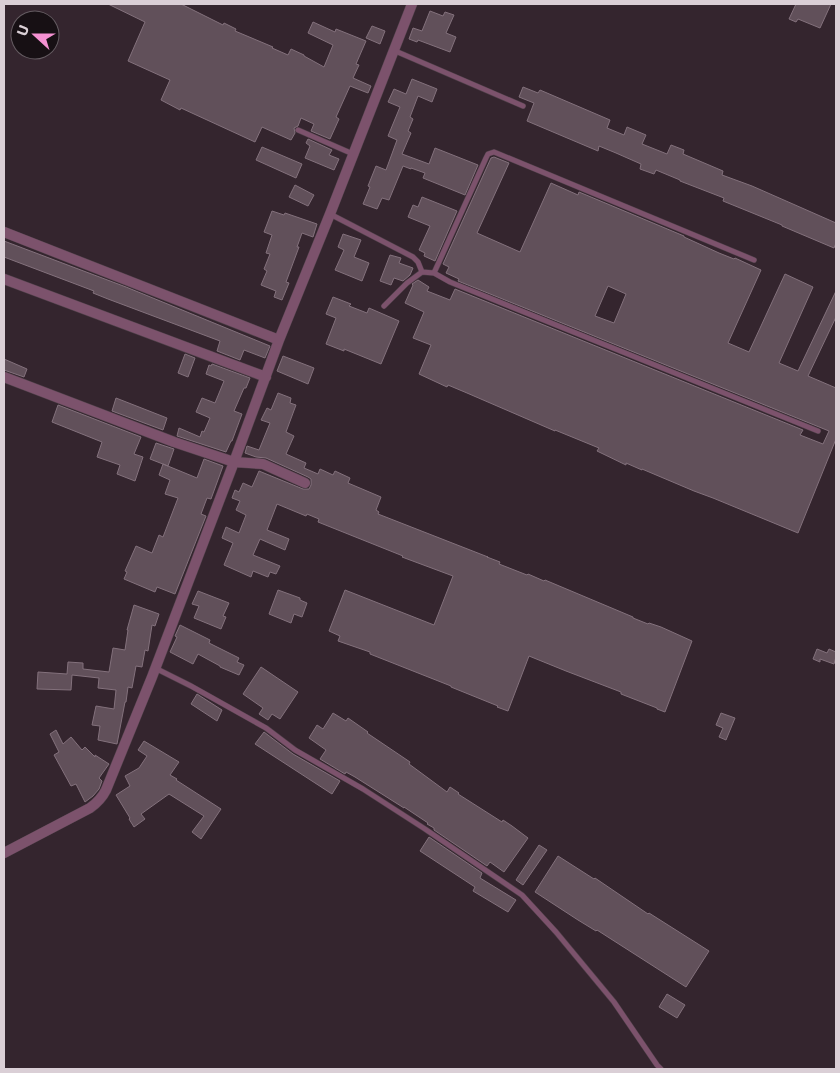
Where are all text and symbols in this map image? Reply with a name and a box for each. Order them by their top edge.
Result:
north arrow [10,10,60,60]
text: U [13,22,32,38]

